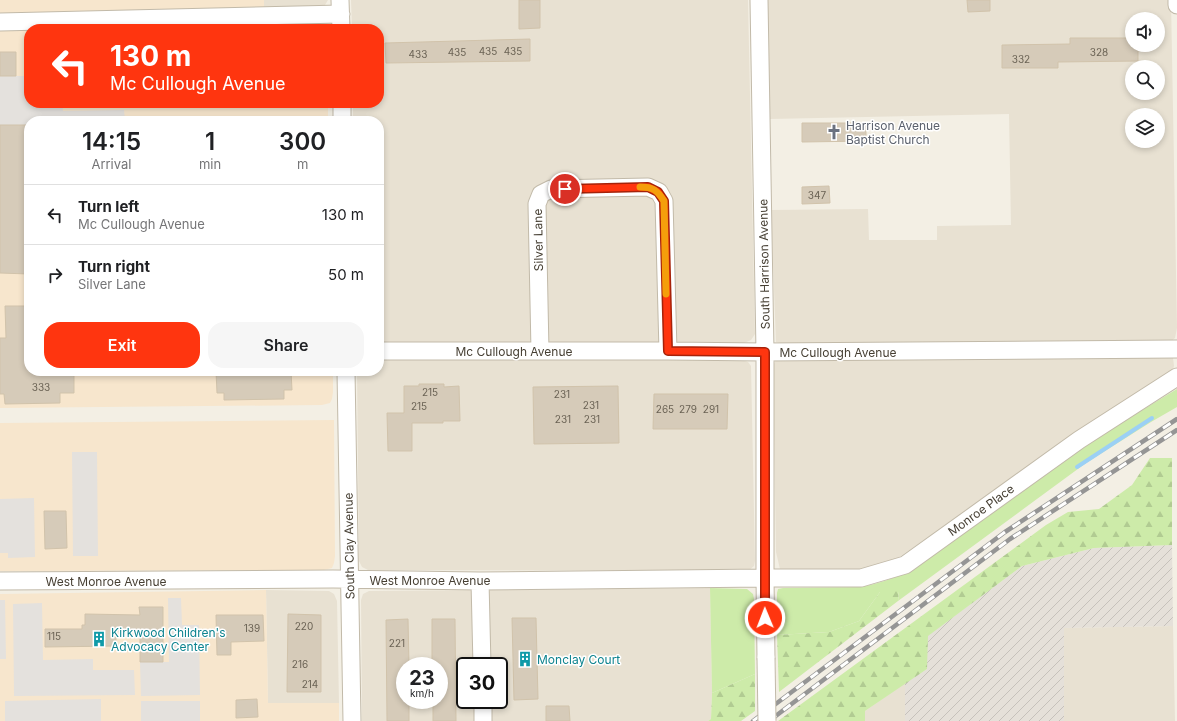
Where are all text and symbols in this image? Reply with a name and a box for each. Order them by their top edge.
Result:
map controls [1125,12,1165,148]
button: sound [1125,12,1165,52]
text: 130 m [110,39,191,73]
icon: left [44,40,96,92]
house number: 435 [479,45,497,57]
house number: 435 [504,45,522,57]
house number: 435 [448,46,466,58]
house number: 328 [1090,46,1108,58]
house number: 433 [409,48,427,60]
house number: 332 [1012,53,1030,65]
button: search [1125,60,1165,100]
text: Mc Cullough Avenue [110,73,286,94]
button: layers [1125,108,1165,148]
place label: Harrison Avenue Baptist Church [846,118,940,147]
church icon: Harrison Avenue Baptist Church [825,123,843,141]
text: 14:15 [82,127,141,156]
text: 1 [205,127,215,156]
text: 300 [279,127,326,156]
text: Arrival [91,156,131,172]
text: min [199,156,221,172]
text: m [297,156,308,172]
pin [548,172,582,206]
icon: arrive [554,178,576,200]
house number: 347 [808,189,826,201]
text: Turn left [78,197,139,216]
street label: South Harrison Avenue [755,199,773,329]
icon: left [44,204,66,226]
text: 130 m [322,205,364,224]
street label: Silver Lane [530,209,546,271]
text: Mc Cullough Avenue [78,216,205,232]
text: Turn right [78,257,150,276]
icon: right [44,264,66,286]
text: 50 m [328,265,364,284]
text: Silver Lane [78,276,146,292]
button: Exit [44,322,200,368]
button: Share [208,322,364,368]
street label: Mc Cullough Avenue [455,344,573,359]
street label: Mc Cullough Avenue [779,345,897,360]
house number: 333 [32,381,50,393]
house number: 215 [422,386,438,398]
house number: 231 [554,388,570,400]
house number: 231 [583,399,599,411]
house number: 215 [411,400,427,412]
house number: 265 [656,403,674,415]
house number: 279 [679,403,697,415]
house number: 291 [703,403,719,415]
house number: 231 [555,413,571,425]
house number: 231 [584,413,600,425]
street label: Monroe Place [945,481,1017,539]
street label: South Clay Avenue [341,492,357,600]
street label: West Monroe Avenue [369,573,491,588]
street label: West Monroe Avenue [45,574,167,589]
position arrow [744,597,786,639]
house number: 220 [295,620,313,632]
house number: 139 [244,622,260,634]
place label: Kirkwood Children's Advocacy Center [111,625,226,654]
house number: 115 [47,630,61,642]
building icon: Kirkwood Children's Advocacy Center [90,630,108,648]
house number: 221 [389,637,405,649]
building icon: Monclay Court [516,650,534,668]
place label: Monclay Court [537,652,620,667]
speed limit sign: 30 [456,657,508,709]
house number: 216 [292,658,308,670]
text: 23 [409,666,435,690]
house number: 214 [302,678,318,690]
text: km/h [410,687,434,699]

